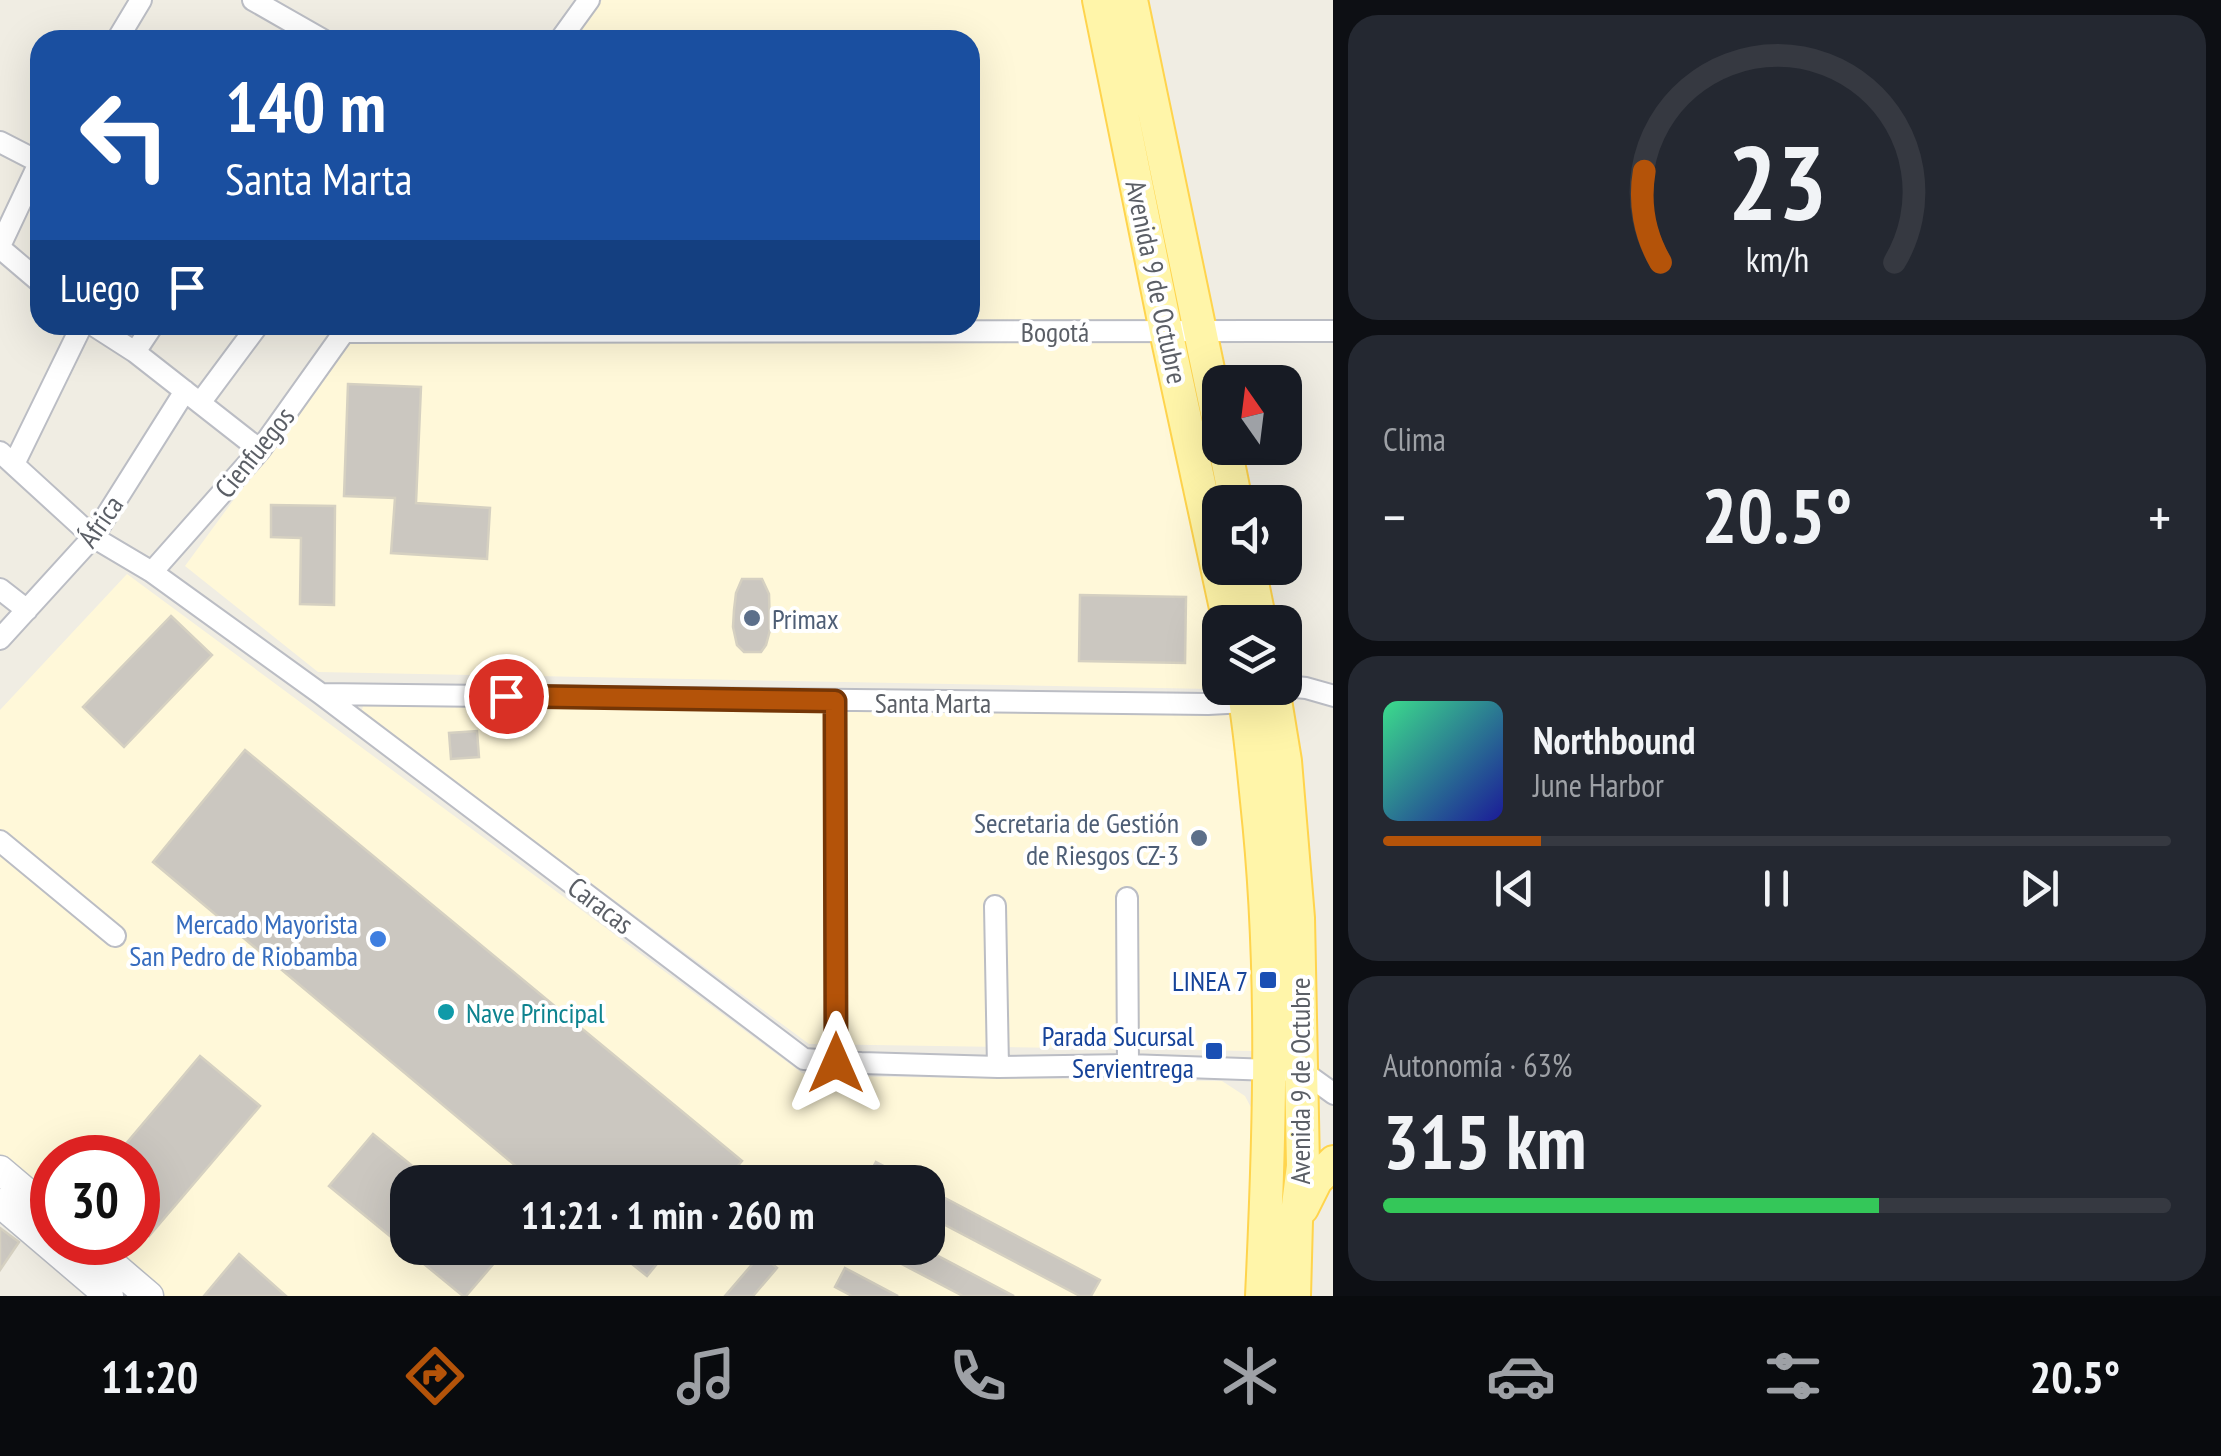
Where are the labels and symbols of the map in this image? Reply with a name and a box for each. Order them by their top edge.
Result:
street label: Avenida 9 de Octubre [1117,177,1197,387]
street label: Bogotá [1021,313,1089,350]
north arrow [1202,365,1302,465]
street label: Cienfuegos [206,399,302,505]
street label: África [69,488,131,554]
place label: Primax [772,600,839,637]
marker: Primax [741,607,763,629]
pin [464,654,549,739]
street label: Santa Marta [875,684,991,721]
place label: Secretaria de Gestión de Riesgos CZ-3 [974,804,1179,873]
marker: Secretaria de Gestión de Riesgos CZ-3 [1188,827,1210,849]
street label: Caracas [561,868,641,942]
place label: Mercado Mayorista San Pedro de Riobamba [129,905,358,974]
marker: Mercado Mayorista San Pedro de Riobamba [367,928,389,950]
place label: LINEA 7 [1172,962,1248,999]
marker: LINEA 7 [1257,969,1279,991]
street label: Avenida 9 de Octubre [1281,977,1318,1185]
place label: Nave Principal [466,994,605,1031]
marker: Nave Principal [435,1001,457,1023]
position arrow [784,1011,888,1115]
place label: Parada Sucursal Servientrega [1042,1017,1194,1086]
marker: Parada Sucursal Servientrega [1203,1040,1225,1062]
speed limit sign: 30 [30,1135,160,1265]

